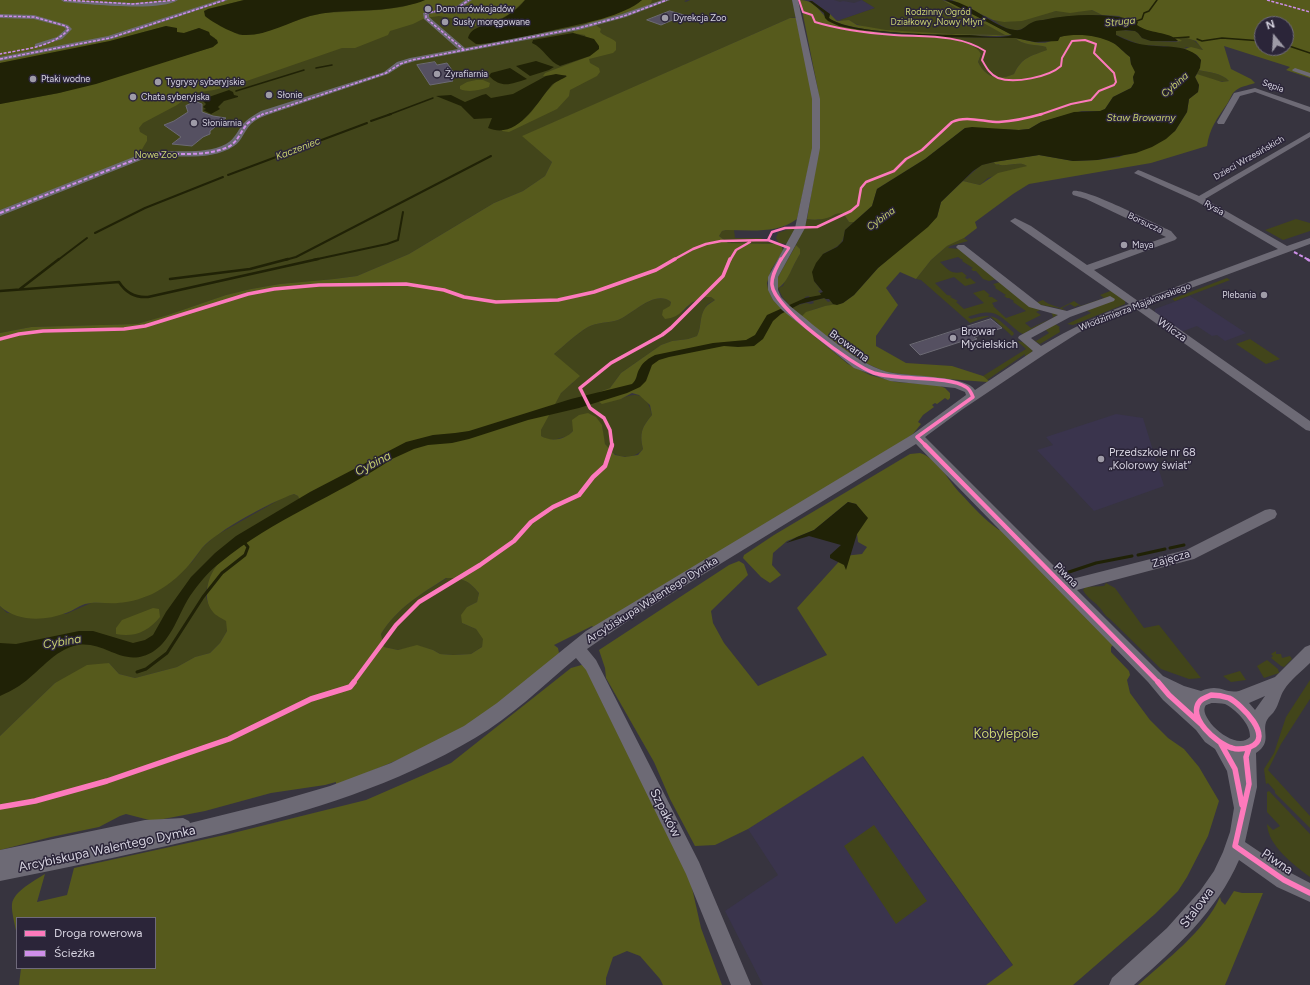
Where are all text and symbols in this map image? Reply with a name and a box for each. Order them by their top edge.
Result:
marker: Dom mrówkojadów [423,4,433,14]
place label: Dom mrówkojadów [436,4,514,14]
park label: Rodzinny Ogród Działkowy „Nowy Młyn” [891,7,985,28]
marker: Dyrekcja Zoo [660,13,670,23]
place label: Dyrekcja Zoo [673,13,726,23]
water label: Struga [1104,15,1136,29]
north arrow [1254,16,1294,56]
marker: Susły moręgowane [440,17,450,27]
place label: Susły moręgowane [453,17,530,27]
text: N [1264,18,1276,33]
marker: Żyrafiarnia [432,69,442,79]
place label: Żyrafiarnia [445,69,488,79]
water label: Cybina [1159,70,1191,100]
marker: Ptaki wodne [28,74,38,84]
place label: Ptaki wodne [41,74,90,84]
marker: Tygrysy syberyjskie [153,77,163,87]
place label: Tygrysy syberyjskie [166,77,245,87]
street label: Sępia [1261,77,1285,95]
marker: Słonie [264,90,274,100]
place label: Słonie [277,90,302,100]
marker: Chata syberyjska [128,92,138,102]
place label: Chata syberyjska [141,92,210,102]
water label: Staw Browarny [1106,112,1176,124]
marker: Słoniarnia [189,118,199,128]
place label: Słoniarnia [202,118,242,128]
street label: Dzieci Wrzesińskich [1212,133,1286,183]
water label: Kaczeniec [274,135,322,163]
park label: Nowe Zoo [135,150,177,160]
street label: Rysia [1202,198,1226,218]
water label: Cybina [864,205,898,233]
street label: Borsucza [1126,210,1164,236]
marker: Maya [1119,240,1129,250]
place label: Maya [1132,240,1153,250]
street label: Włodzimierza Majakowskiego [1078,281,1192,333]
place label: Plebania [1222,290,1256,300]
marker: Plebania [1259,290,1269,300]
street label: Wilcza [1155,315,1189,345]
place label: Browar Mycielskich [961,325,1018,351]
street label: Browarna [826,327,872,365]
marker: Browar Mycielskich [948,333,958,343]
place label: Przedszkole nr 68 „Kolorowy świat” [1109,446,1196,472]
water label: Cybina [353,449,393,479]
marker: Przedszkole nr 68 „Kolorowy świat” [1096,454,1106,464]
street label: Zajęcza [1151,547,1191,571]
street label: Arcybiskupa Walentego Dymka [584,554,720,646]
street label: Piwna [1051,560,1081,590]
water label: Cybina [42,632,82,652]
park label: Kobylepole [974,726,1038,742]
street label: Szpaków [646,786,684,840]
street label: Arcybiskupa Walentego Dymka [17,823,197,875]
street label: Piwna [1258,846,1296,878]
street label: Stalowa [1177,885,1217,931]
legend [16,917,156,969]
text: Droga rowerowa [54,926,142,940]
text: Ścieżka [54,946,95,960]

